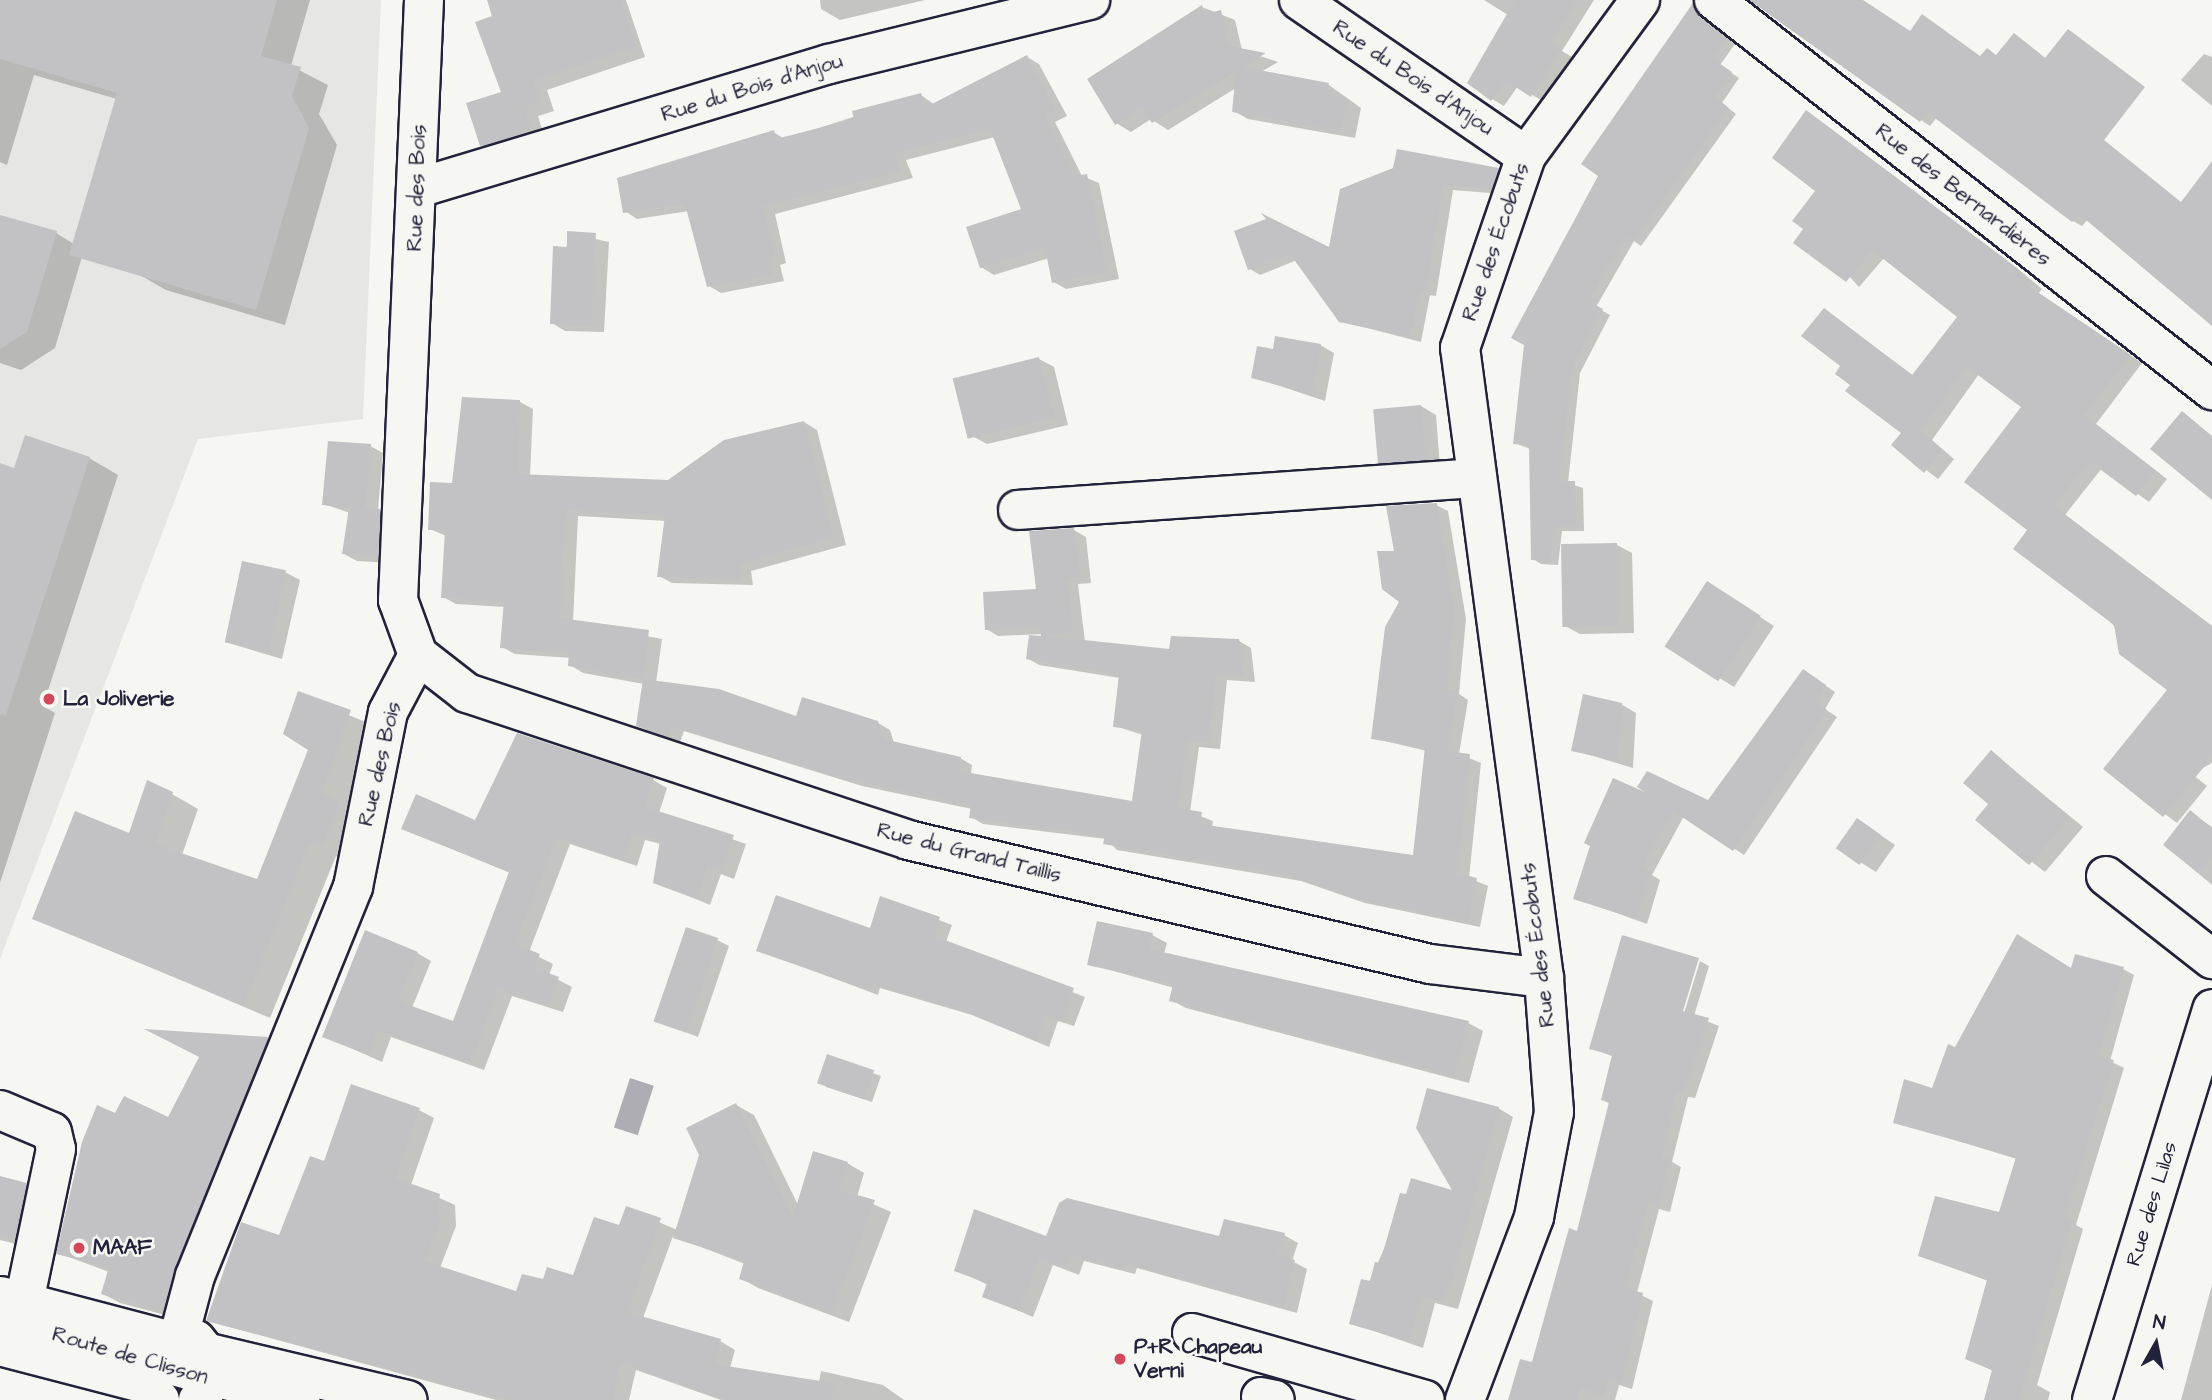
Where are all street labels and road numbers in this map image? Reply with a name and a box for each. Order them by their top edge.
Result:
street label: Rue du Bois d'Anjou [1328,15,1498,141]
street label: Rue du Bois d'Anjou [658,48,846,128]
street label: Rue des Bernardières [1870,119,2056,271]
street label: Rue des Bois [402,124,432,252]
street label: Rue des Écobuts [1457,160,1535,324]
street label: Rue des Bois [353,699,407,829]
street label: Rue du Grand Taillis [874,818,1064,888]
street label: Rue des Écobuts [1515,861,1561,1029]
street label: Rue des Lilas [2121,1139,2183,1269]
street label: Route de Clisson [49,1322,211,1390]

